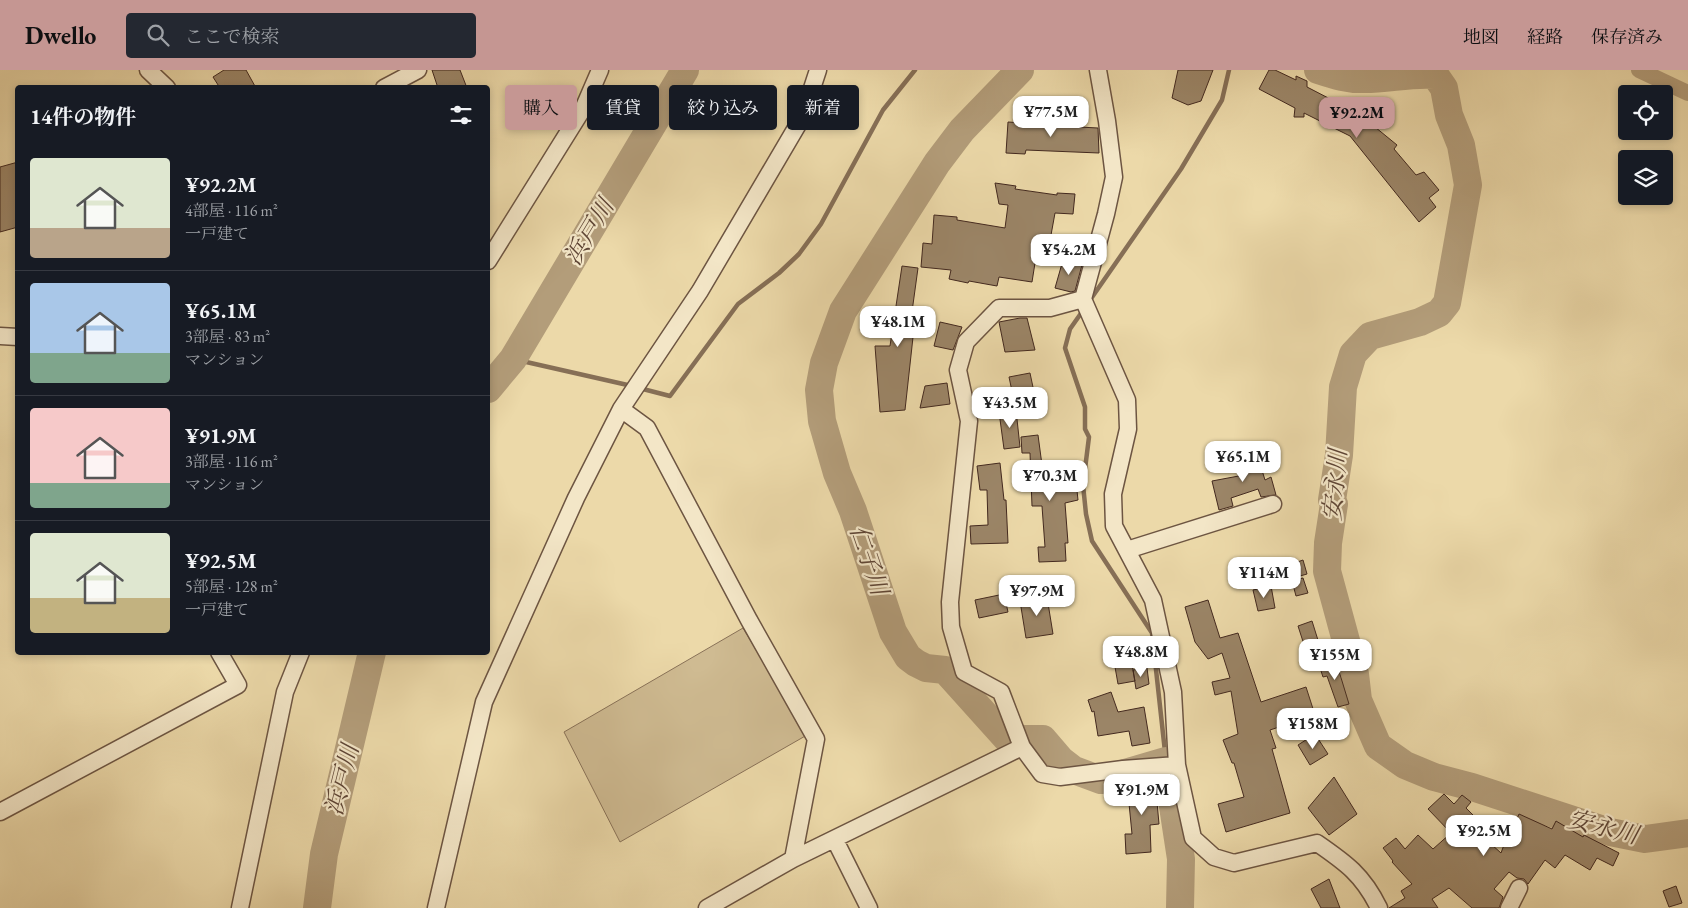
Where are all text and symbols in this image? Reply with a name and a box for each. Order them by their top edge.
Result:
search box [126,13,476,58]
text: Dwello [25,20,96,51]
icon: search [144,21,172,49]
text: ここで検索 [184,24,279,49]
text: 地図 [1463,25,1499,48]
text: 経路 [1527,25,1563,48]
text: 保存済み [1591,25,1663,48]
chip: 購入 [505,85,577,130]
chip: 賃貸 [587,85,659,130]
chip: 絞り込み [669,85,777,130]
chip: 新着 [787,85,859,130]
map controls [1618,85,1673,205]
button: locate [1618,85,1673,140]
pin: ¥77.5M [1010,96,1092,138]
pin: ¥92.2M [1316,97,1398,139]
icon: filters [447,101,475,129]
text: ¥77.5M [1024,101,1078,122]
text: ¥92.2M [1330,102,1384,123]
text: 14件の物件 [30,103,136,130]
button: layers [1618,150,1673,205]
text: ¥92.2M [185,171,256,198]
icon: home [70,178,130,238]
water label: 浜戸川 [557,190,622,271]
text: 4部屋 · 116 m² [185,200,278,221]
text: 一戸建て [185,223,249,244]
pin: ¥54.2M [1028,234,1110,276]
text: ¥54.2M [1042,239,1096,260]
text: ¥65.1M [185,297,256,324]
icon: home [70,303,130,363]
pin: ¥48.1M [857,306,939,348]
text: ¥48.1M [871,311,925,332]
text: 3部屋 · 83 m² [185,326,270,347]
text: マンション [185,349,264,370]
pin: ¥43.5M [969,386,1051,429]
text: ¥43.5M [983,392,1037,413]
text: ¥91.9M [185,422,256,449]
icon: home [70,428,130,488]
pin: ¥65.1M [1202,440,1284,483]
water label: 安永川 [1316,445,1353,522]
text: ¥65.1M [1216,446,1270,467]
text: 3部屋 · 116 m² [185,451,278,472]
pin: ¥70.3M [1009,460,1091,502]
text: ¥70.3M [1023,465,1077,486]
text: マンション [185,474,264,495]
water label: 仁子川 [843,521,897,602]
text: ¥92.5M [185,547,256,574]
icon: home [70,553,130,613]
pin: ¥114M [1229,556,1299,599]
text: ¥114M [1239,562,1289,583]
pin: ¥97.9M [996,574,1078,617]
text: 5部屋 · 128 m² [185,576,278,597]
text: ¥97.9M [1010,580,1064,601]
text: 一戸建て [185,599,249,620]
pin: ¥48.8M [1100,636,1182,678]
pin: ¥155M [1300,638,1370,681]
text: ¥48.8M [1114,641,1168,662]
text: ¥155M [1310,644,1360,665]
pin: ¥158M [1278,708,1348,750]
text: ¥158M [1288,713,1338,734]
water label: 浜戸川 [318,738,366,819]
pin: ¥91.9M [1101,774,1183,816]
text: ¥91.9M [1115,779,1169,800]
water label: 安永川 [1564,803,1645,851]
pin: ¥92.5M [1443,814,1525,857]
text: ¥92.5M [1457,820,1511,841]

